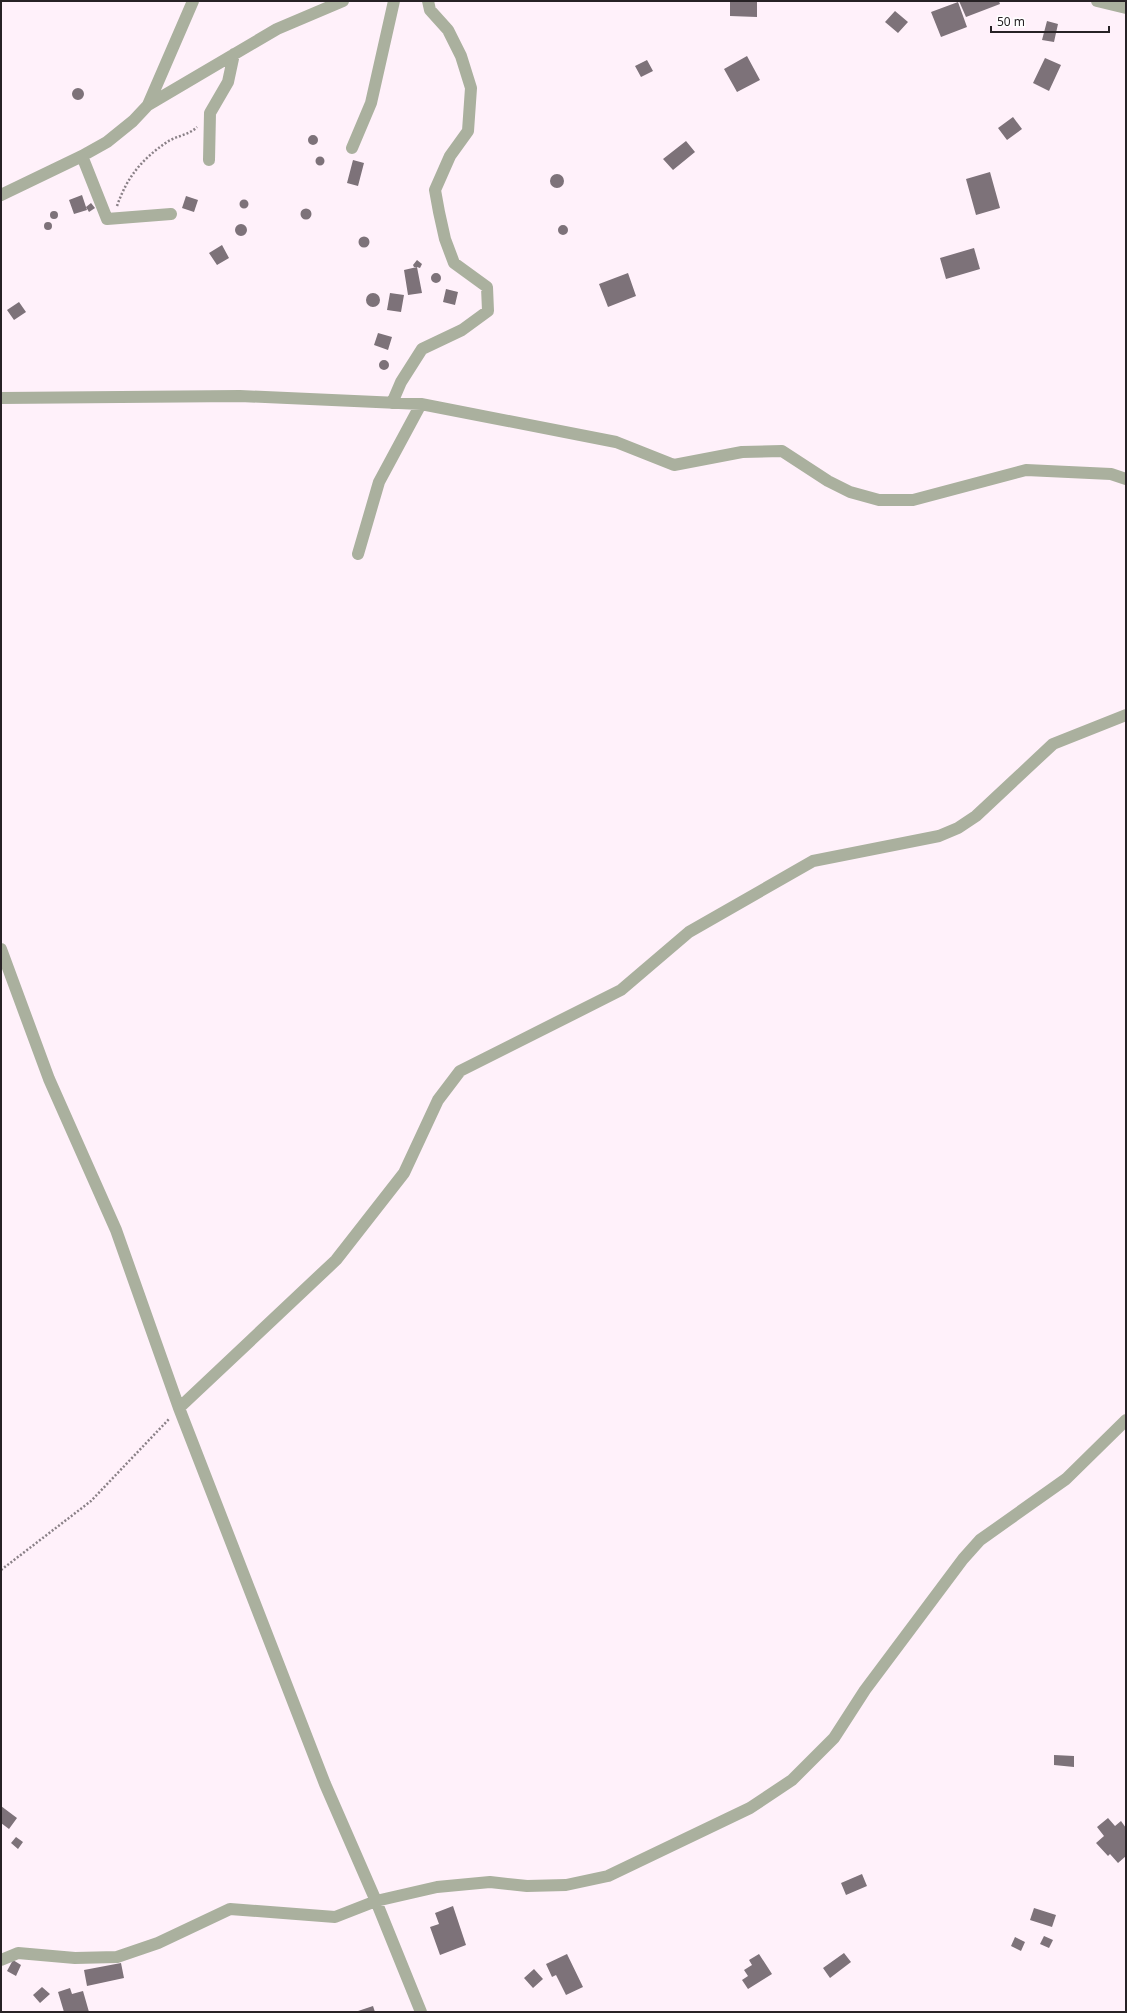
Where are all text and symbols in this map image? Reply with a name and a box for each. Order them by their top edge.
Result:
scale bar [991,8,1109,34]
text: 50 m [997,13,1025,30]

